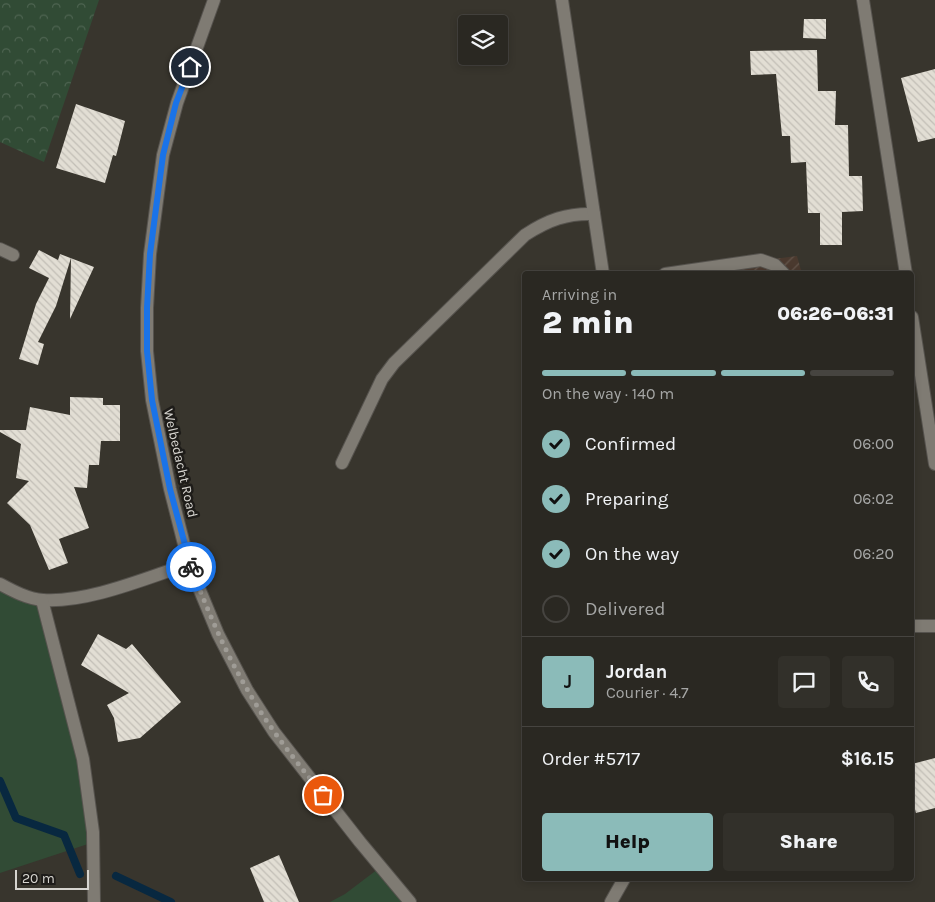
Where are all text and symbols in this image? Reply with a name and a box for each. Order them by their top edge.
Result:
map controls [458,15,508,65]
button: layers [458,15,508,65]
pin [169,46,211,88]
icon: home [176,53,204,81]
text: Arriving in [542,285,617,304]
text: 06:26–06:31 [777,303,894,325]
text: 2 min [542,304,634,341]
text: On the way · 140 m [542,384,674,403]
street label: Welbedacht Road [160,407,201,519]
icon: check [542,430,570,458]
text: Confirmed [585,433,676,455]
text: 06:00 [853,434,894,453]
icon: check [542,485,570,513]
text: Preparing [585,488,668,510]
text: 06:02 [853,489,894,508]
icon: check [542,540,570,568]
courier [166,542,216,592]
text: On the way [585,543,679,565]
text: 06:20 [853,544,894,563]
icon: bike [177,553,205,581]
text: Delivered [585,598,665,620]
button: chat [778,656,830,708]
button: phone [842,656,894,708]
text: Jordan [606,661,667,683]
text: J [564,671,572,693]
text: Courier · 4.7 [606,683,689,702]
text: Order #5717 [542,748,640,770]
text: $16.15 [841,748,894,770]
pin [302,774,344,816]
icon: bag [309,781,337,809]
button: Help [542,813,713,871]
button: Share [723,813,894,871]
scale bar [15,867,89,890]
text: 20 m [22,870,55,887]

